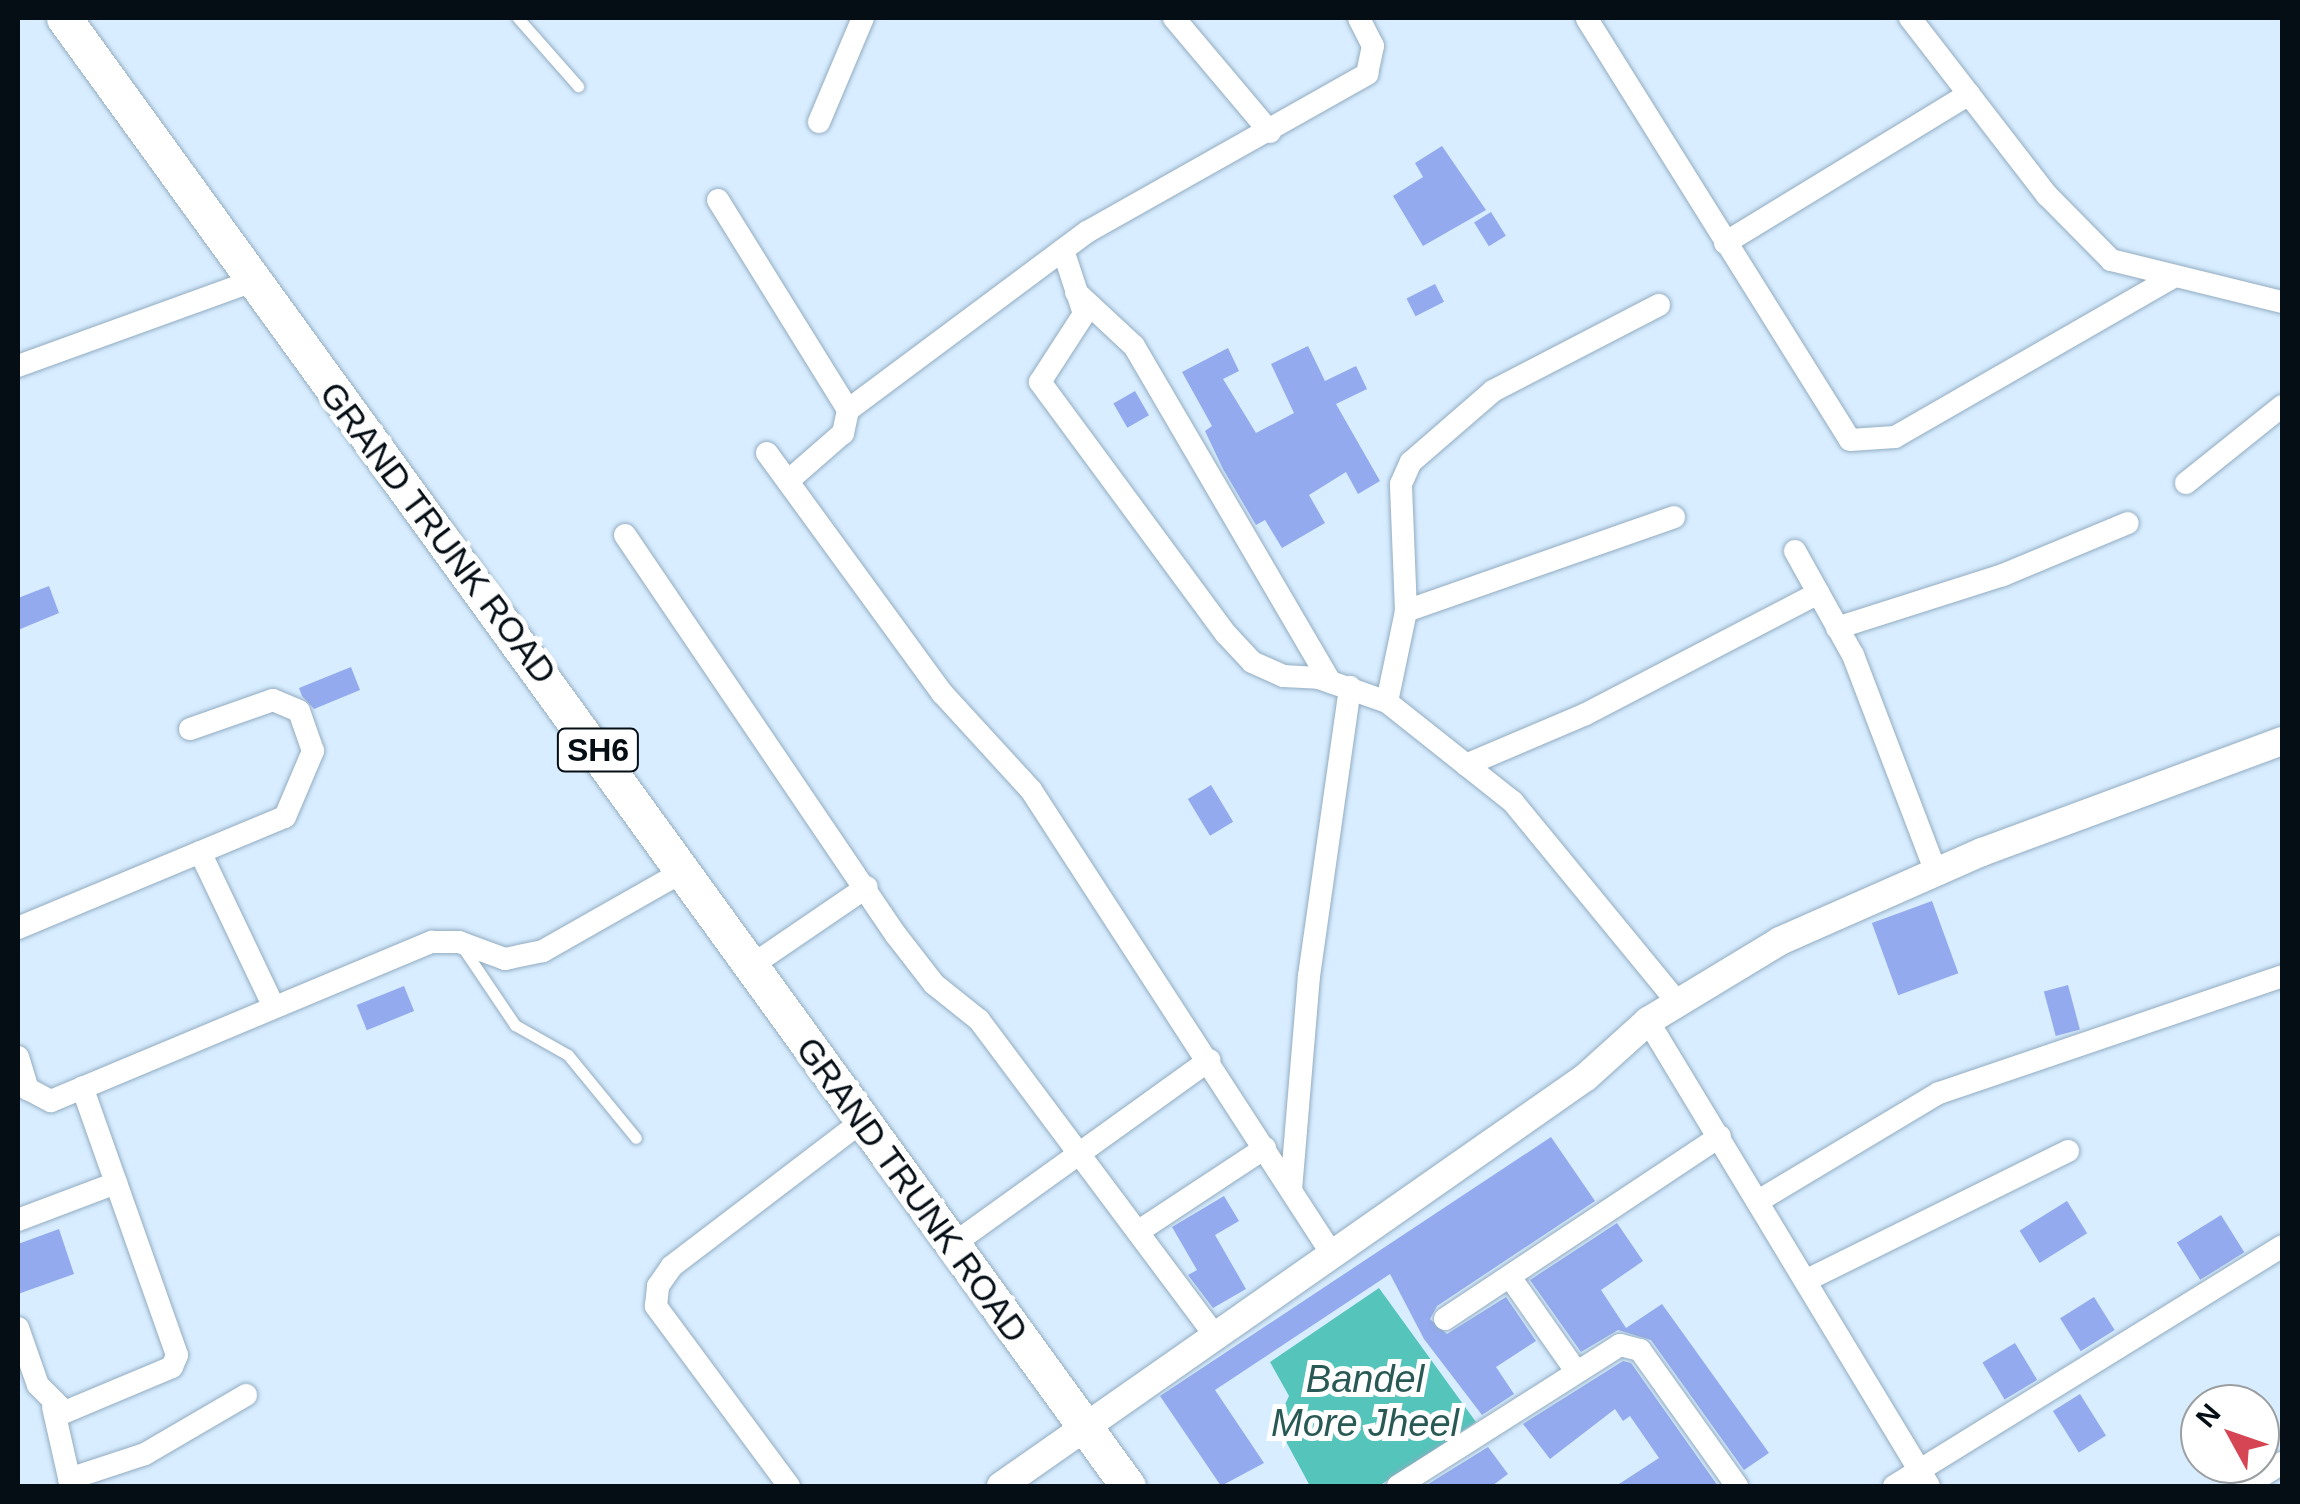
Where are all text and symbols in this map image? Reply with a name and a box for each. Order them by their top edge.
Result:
street label: GRAND TRUNK ROAD [311,374,565,692]
road number: SH6 [556,723,640,777]
street label: GRAND TRUNK ROAD [787,1029,1037,1351]
water label: Bandel More Jheel [1271,1357,1459,1446]
north arrow [2180,1384,2280,1484]
text: N [2190,1398,2227,1433]

